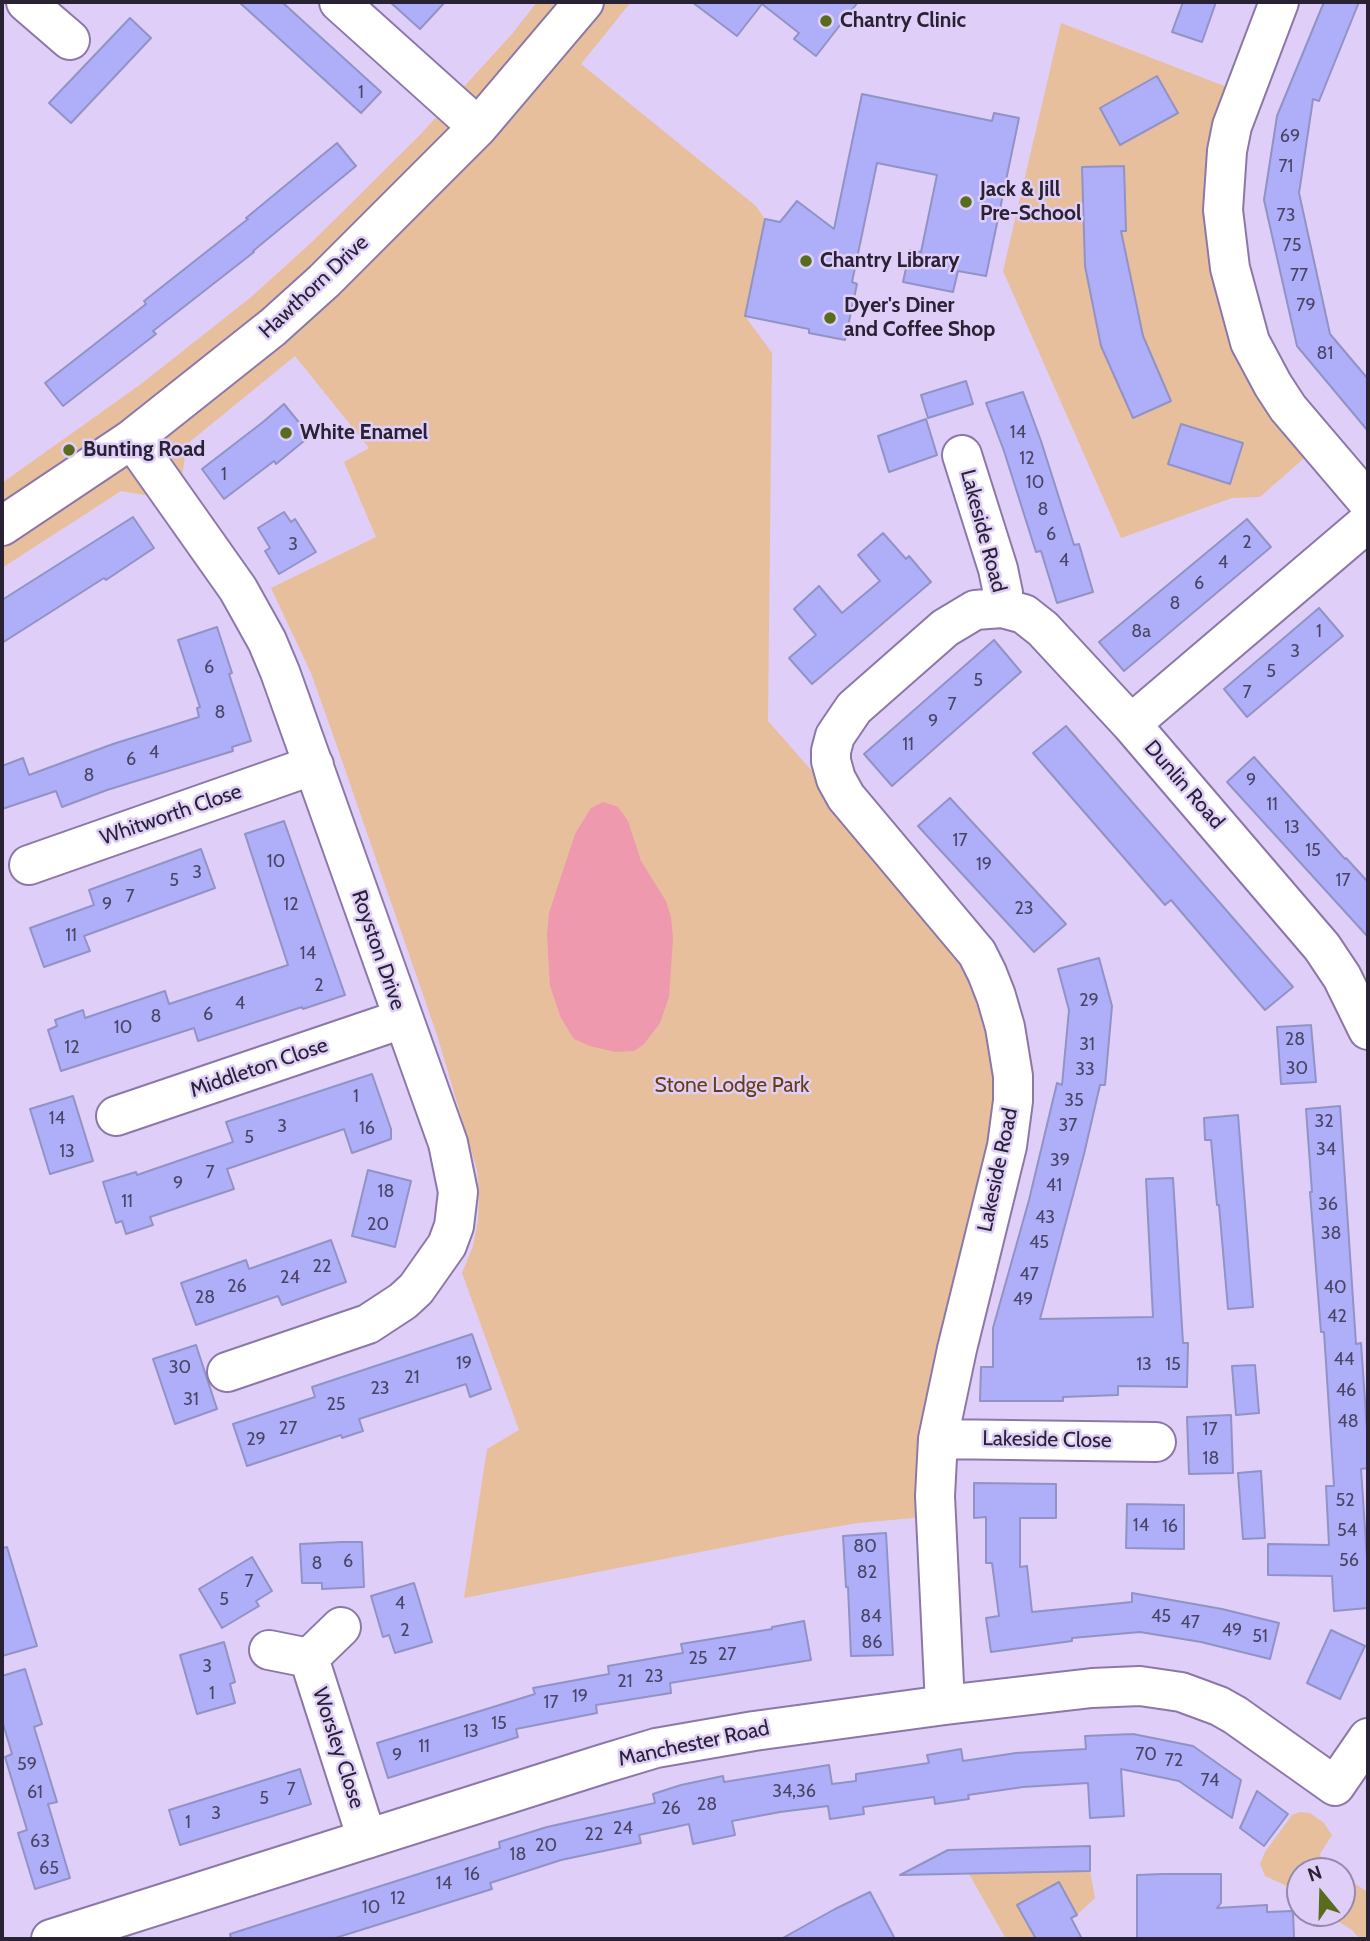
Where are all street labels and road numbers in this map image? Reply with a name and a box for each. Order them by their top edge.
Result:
street label: Hawthorn Drive [254,230,374,344]
street label: Lakeside Road [955,467,1011,595]
street label: Dunlin Road [1139,735,1229,835]
street label: Whitworth Close [97,779,245,851]
street label: Royston Drive [346,887,410,1013]
street label: Middleton Close [187,1033,331,1103]
street label: Lakeside Road [973,1106,1023,1234]
street label: Lakeside Close [982,1426,1112,1454]
street label: Worsley Close [307,1684,369,1812]
street label: Manchester Road [616,1716,772,1772]

